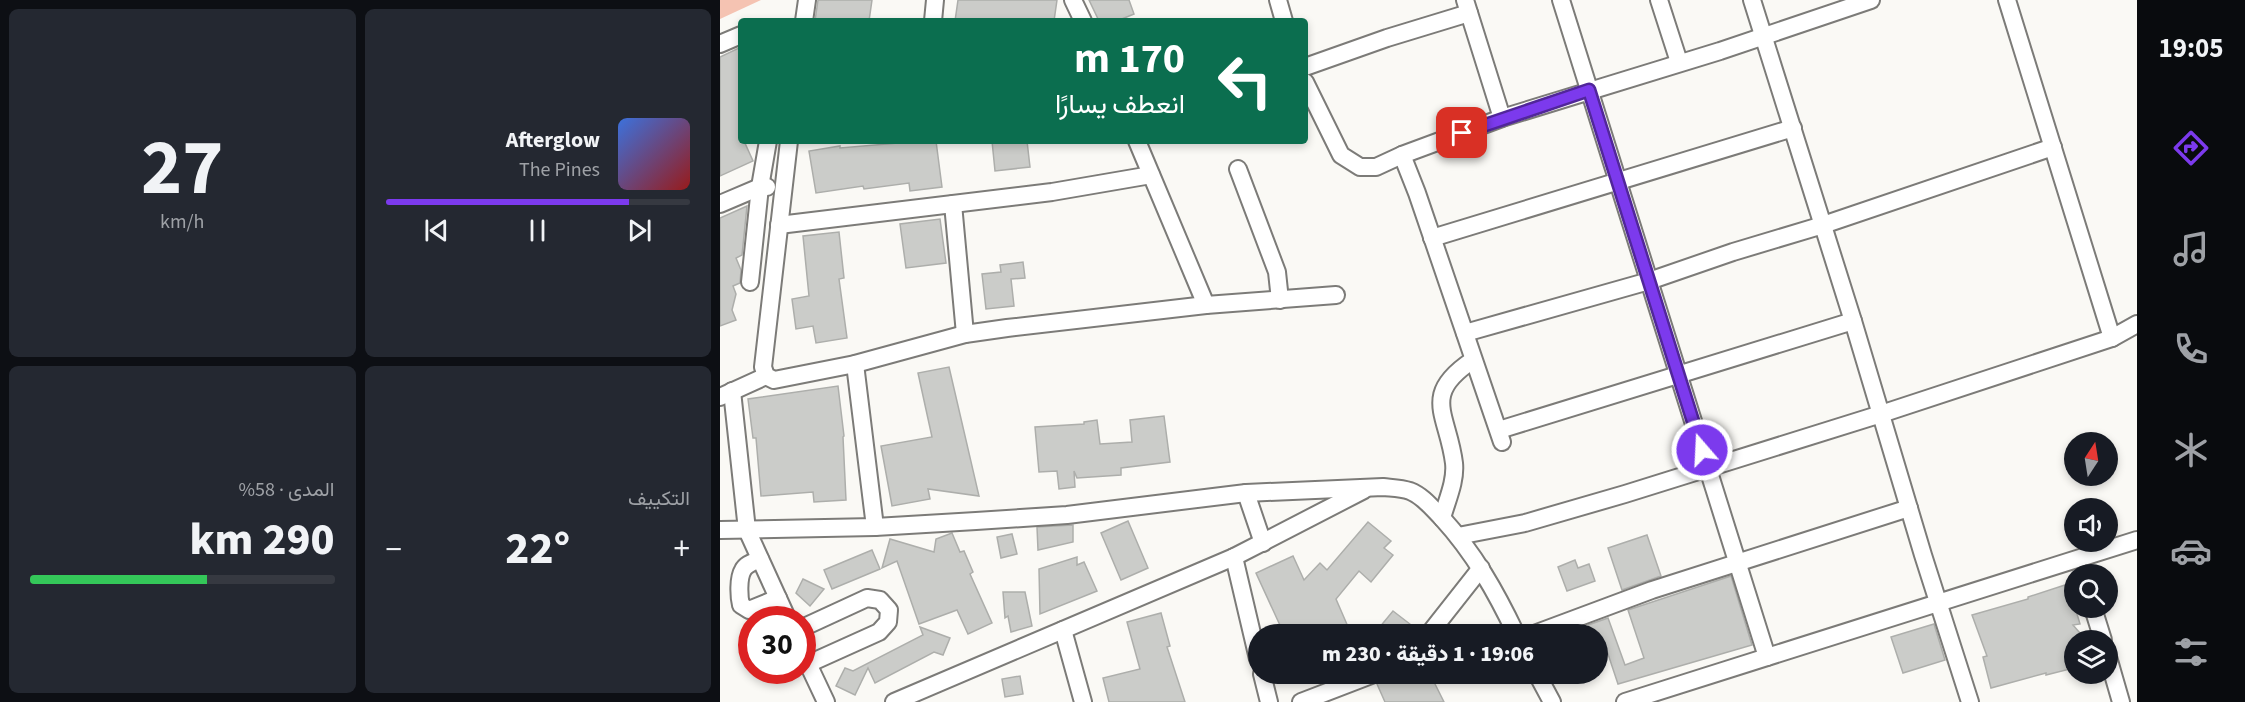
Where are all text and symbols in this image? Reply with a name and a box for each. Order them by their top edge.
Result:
text: 170 m [1074,29,1185,89]
text: 19:05 [2158,29,2224,68]
icon: left [1206,42,1284,120]
text: انعطف يسارًا [1055,85,1185,124]
pin [1436,107,1487,158]
text: 27 [141,113,223,224]
icon: arrive [1445,116,1478,149]
text: Afterglow [506,124,600,156]
icon: directions [2170,127,2212,169]
text: The Pines [519,156,600,184]
text: km/h [160,208,204,236]
icon: previous [420,214,453,247]
icon: pause [521,214,554,247]
icon: next [623,214,656,247]
icon: music [2170,228,2212,270]
icon: phone [2170,328,2212,370]
position arrow [1670,418,1734,482]
icon: climate [2170,429,2212,471]
north arrow [2064,432,2118,486]
map controls [2064,432,2118,684]
text: المدى · 58% [239,476,335,504]
text: التكييف [628,485,690,513]
button: sound [2064,498,2118,552]
text: 290 km [189,508,335,572]
text: 22° [505,517,570,581]
text: − [386,526,402,573]
text: + [674,526,690,573]
icon: car [2170,530,2212,572]
button: search [2064,564,2118,618]
speed limit sign: 30 [738,606,816,684]
button: layers [2064,630,2118,684]
icon: filters [2170,631,2212,673]
text: 19:06 · 1 دقيقة · 230 m [1322,638,1534,670]

